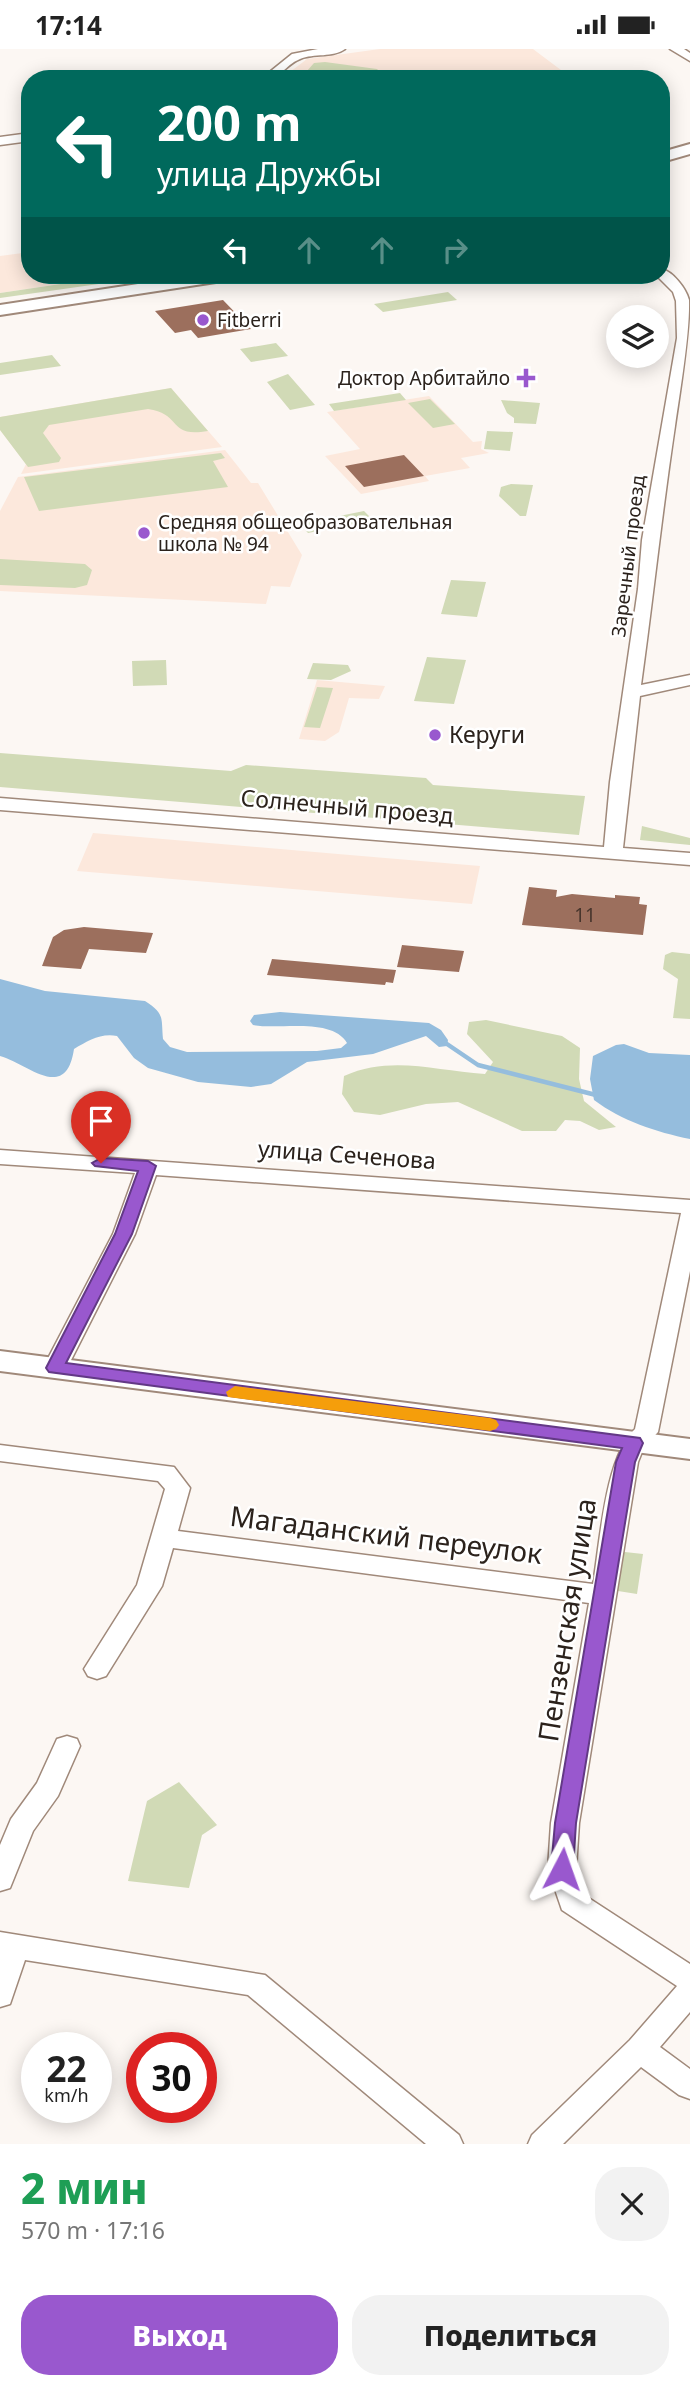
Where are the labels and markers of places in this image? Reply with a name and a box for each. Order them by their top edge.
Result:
place label: Fitberri [217,307,282,333]
marker: Fitberri [195,312,211,328]
place label: Доктор Арбитайло [338,365,510,391]
marker: Доктор Арбитайло [516,368,536,388]
place label: Средняя общеобразовательная школа № 94 [158,509,452,557]
marker: Средняя общеобразовательная школа № 94 [136,525,152,541]
place label: Керуги [449,718,525,750]
marker: Керуги [427,727,443,743]
pin [71,1091,131,1163]

